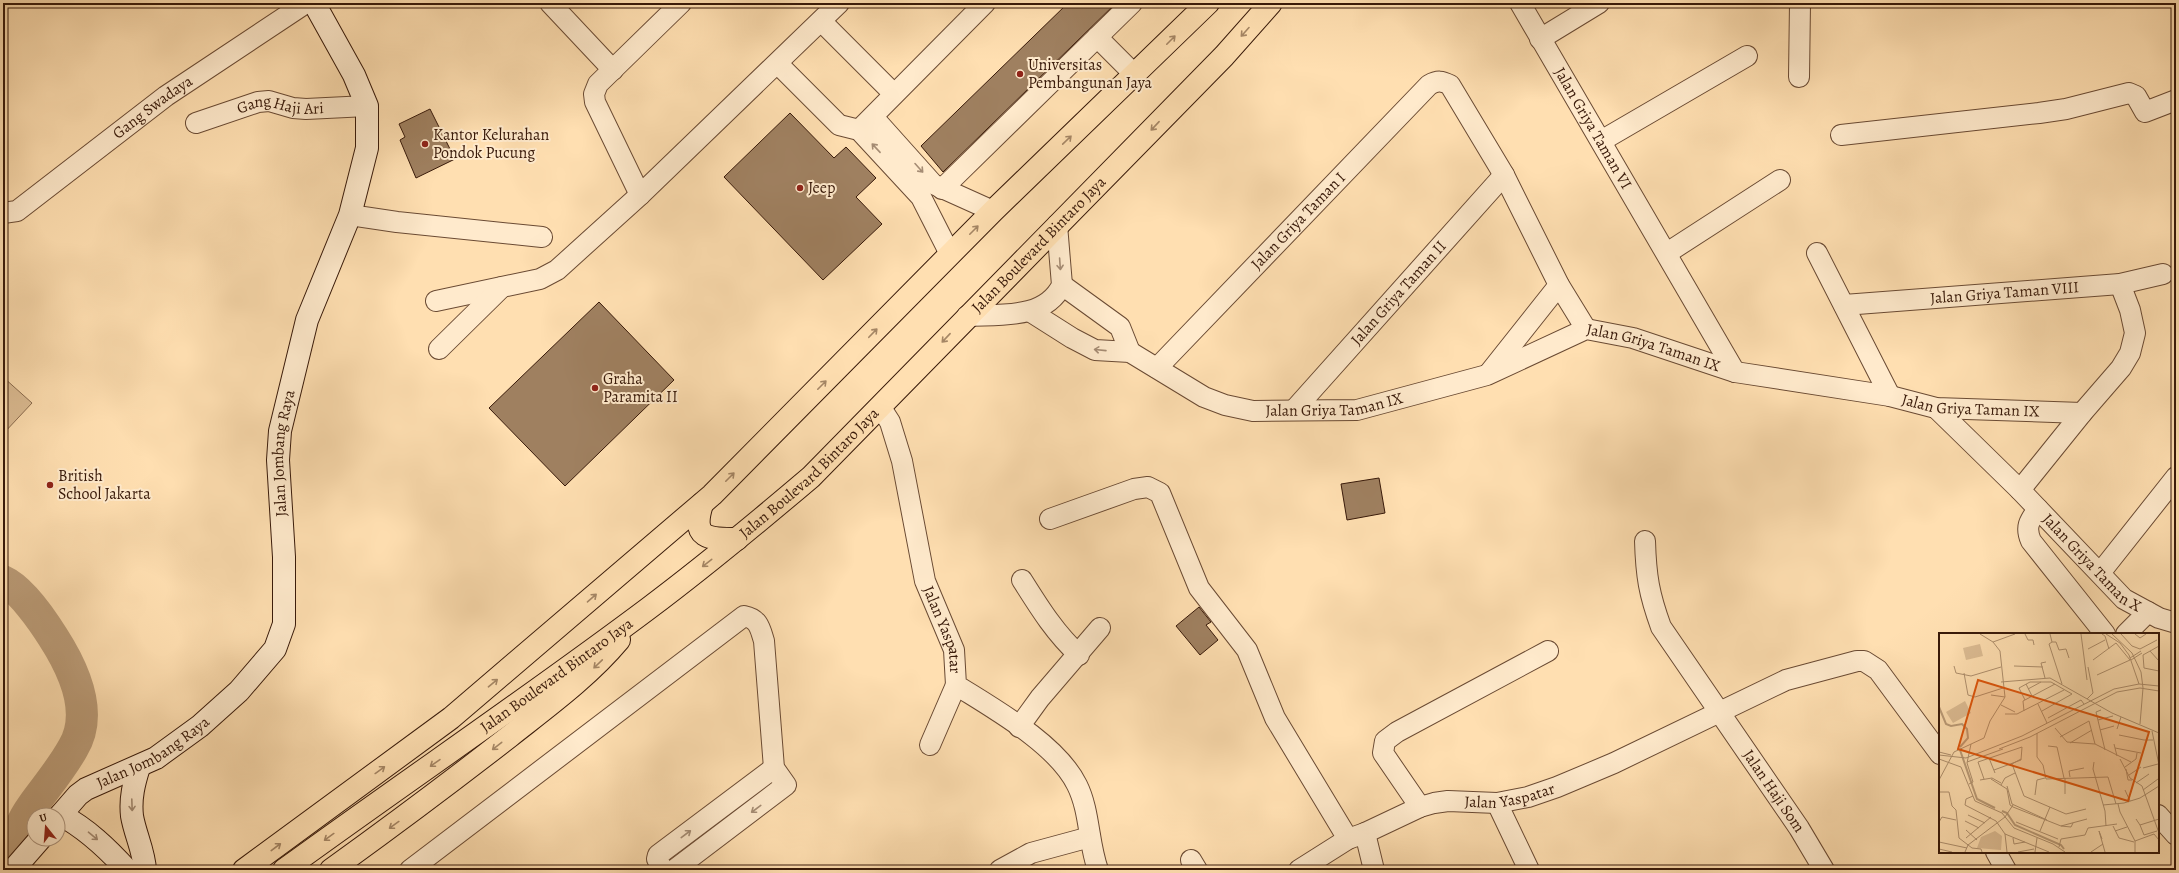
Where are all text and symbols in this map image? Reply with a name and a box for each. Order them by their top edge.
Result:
one-way arrow [1240,27,1250,37]
one-way arrow [1166,35,1176,45]
place label: Universitas Pembangunan Jaya [1028,54,1153,94]
street label: Jalan Griya Taman VI [1549,63,1637,193]
marker: Universitas Pembangunan Jaya [1015,69,1025,79]
street label: Gang Swadaya [108,70,198,144]
street label: Gang Haji Ari [234,90,324,120]
one-way arrow [1151,121,1160,131]
place label: Kantor Kelurahan Pondok Pucung [433,124,549,164]
one-way arrow [1062,136,1072,145]
marker: Kantor Kelurahan Pondok Pucung [420,139,430,149]
one-way arrow [871,143,880,153]
one-way arrow [914,163,923,173]
street label: Jalan Griya Taman I [1246,167,1351,275]
street label: Jalan Boulevard Bintaro Jaya [967,171,1111,318]
place label: Jeep [808,177,835,199]
marker: Jeep [795,183,805,193]
one-way arrow [969,225,979,235]
street label: Jalan Griya Taman II [1346,236,1451,350]
one-way arrow [1057,257,1064,270]
street label: Jalan Griya Taman VIII [1929,276,2080,309]
street label: Jalan Griya Taman IX [1585,318,1724,377]
one-way arrow [868,328,878,338]
one-way arrow [941,333,951,343]
one-way arrow [1094,346,1107,354]
place label: Graha Paramita II [603,368,678,408]
one-way arrow [817,380,827,390]
marker: Graha Paramita II [590,383,600,393]
street label: Jalan Jombang Raya [267,387,301,517]
street label: Jalan Griya Taman IX [1265,387,1406,422]
street label: Jalan Griya Taman IX [1899,388,2040,423]
street label: Jalan Boulevard Bintaro Jaya [735,402,884,544]
place label: British School Jakarta [58,465,151,505]
one-way arrow [725,472,735,482]
marker: British School Jakarta [45,480,55,490]
street label: Jalan Griya Taman X [2037,509,2146,618]
one-way arrow [701,558,712,567]
street label: Jalan Yaspatar [917,583,966,674]
one-way arrow [587,594,597,603]
street label: Jalan Boulevard Bintaro Jaya [476,612,638,738]
inset map [1939,633,2159,853]
one-way arrow [593,659,603,669]
one-way arrow [487,678,498,687]
street label: Jalan Jombang Raya [93,711,215,794]
one-way arrow [492,742,503,750]
street label: Jalan Haji Som [1737,745,1810,837]
one-way arrow [430,759,441,767]
one-way arrow [375,766,386,774]
street label: Jalan Yaspatar [1464,778,1558,814]
one-way arrow [128,798,136,811]
one-way arrow [750,805,761,813]
north arrow [26,807,66,847]
text: U [38,809,50,826]
one-way arrow [389,821,400,829]
one-way arrow [680,830,691,839]
one-way arrow [88,832,98,841]
one-way arrow [324,833,335,841]
one-way arrow [270,843,281,851]

